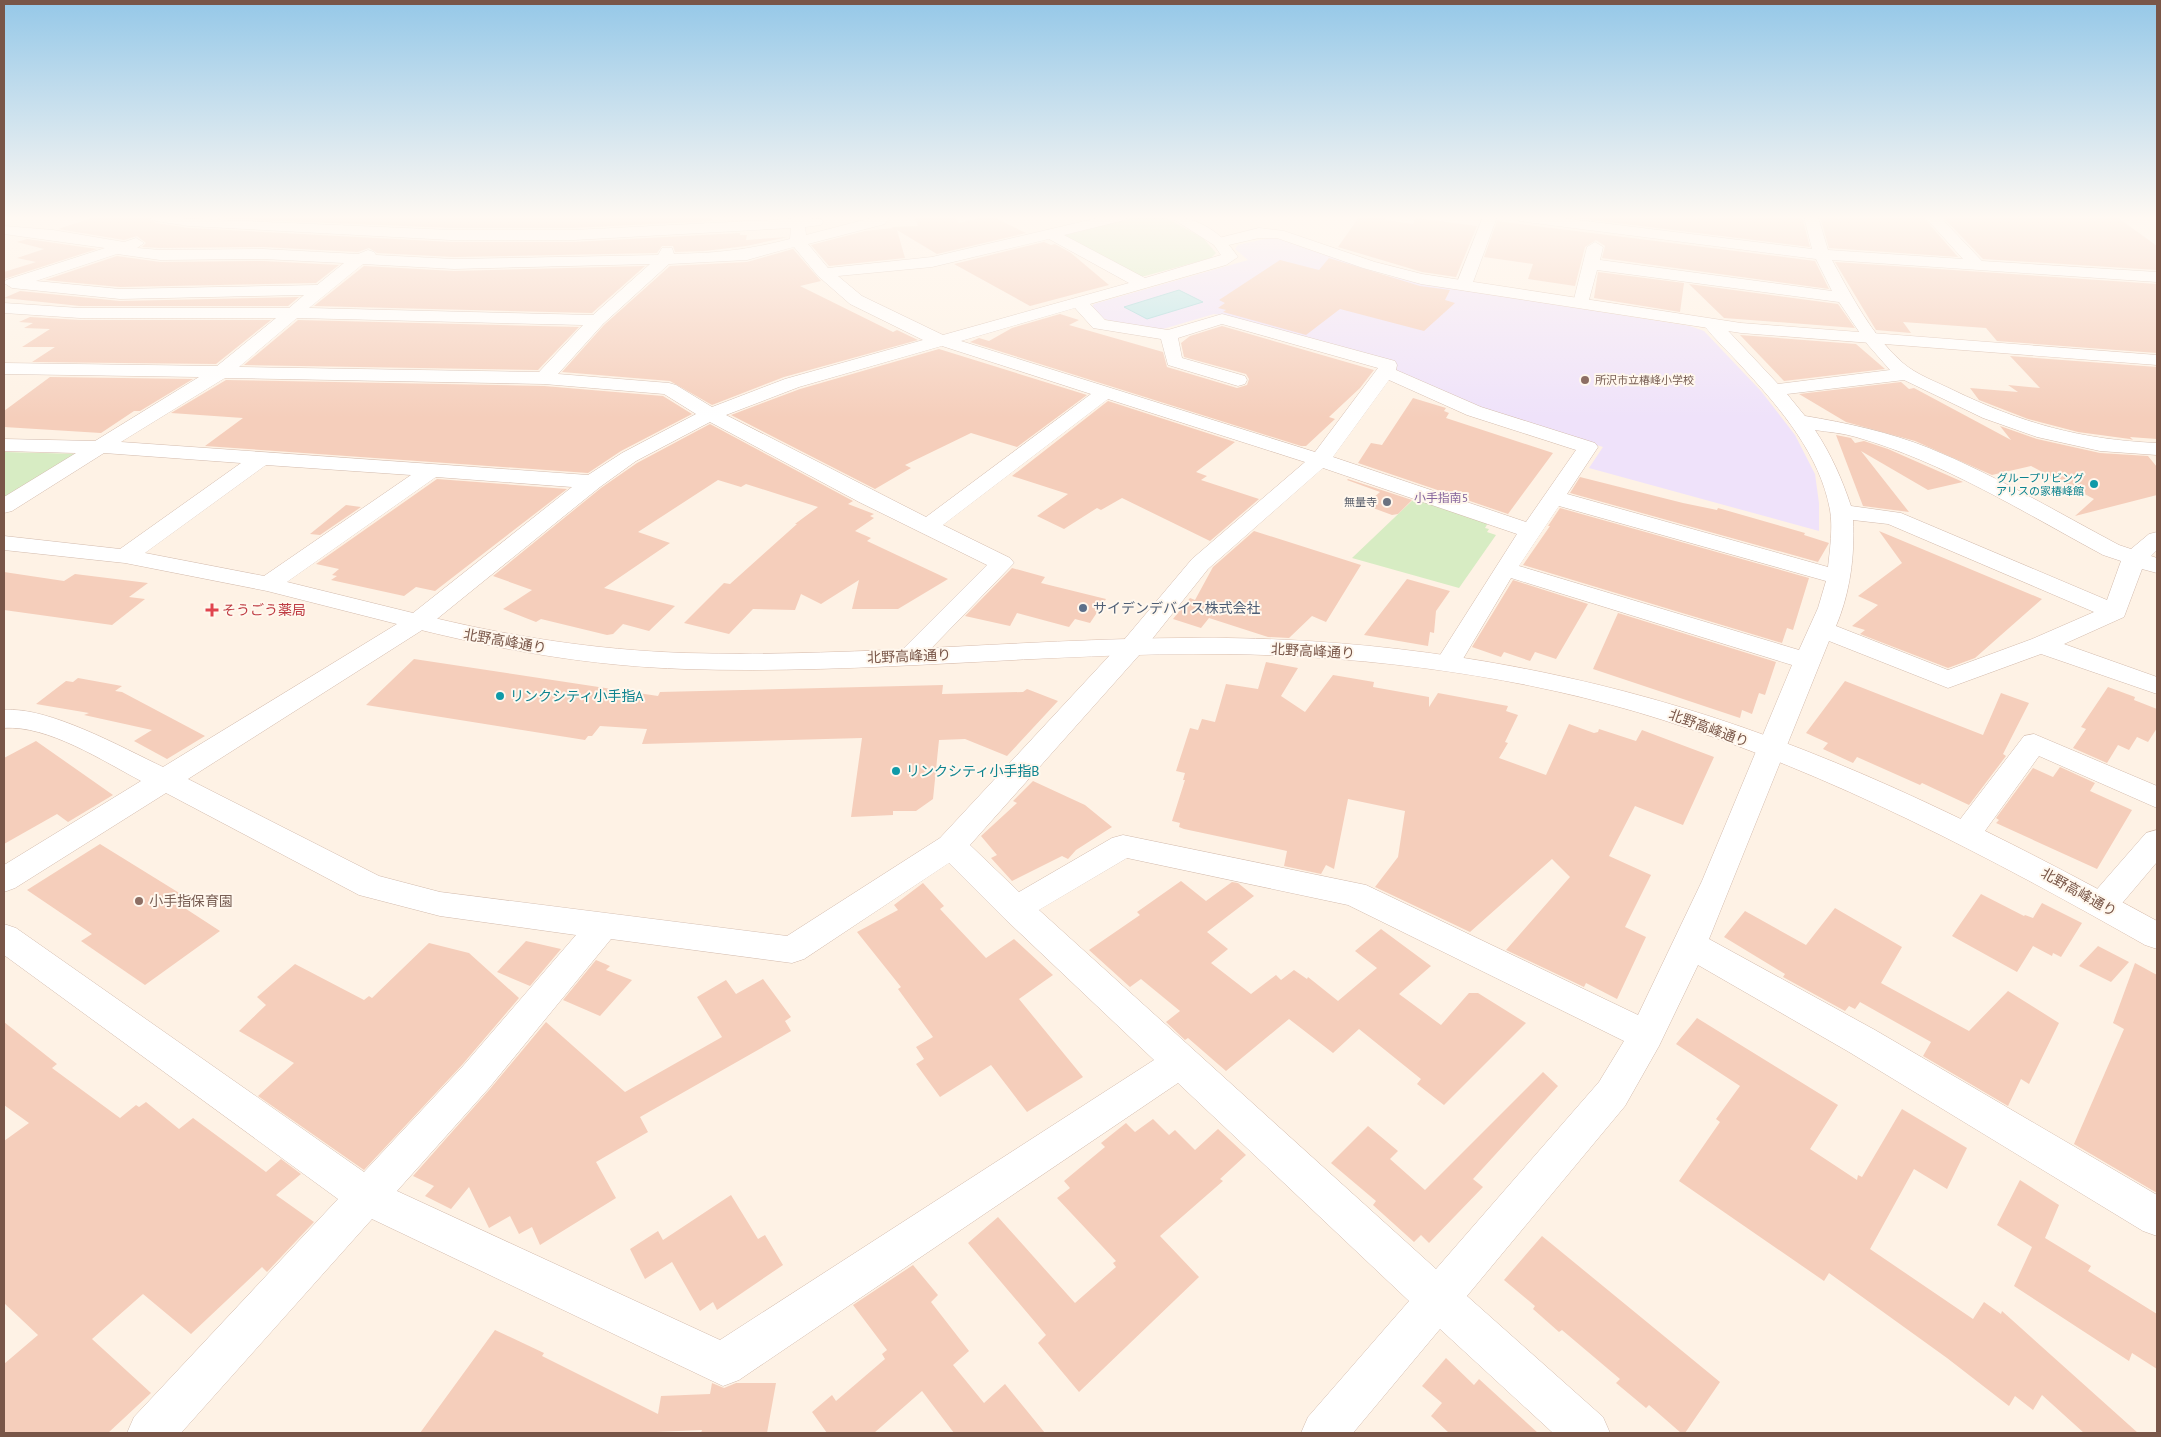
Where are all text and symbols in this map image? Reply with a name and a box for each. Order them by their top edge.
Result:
place label: 所沢市立椿峰小学校 [1595,373,1694,387]
marker: 所沢市立椿峰小学校 [1579,374,1591,386]
place label: グループリビング アリスの家椿峰館 [1996,471,2084,498]
marker: グループリビング アリスの家椿峰館 [2088,478,2100,490]
district label: 小手指南5 [1414,490,1468,505]
place label: 無量寺 [1344,495,1377,509]
marker: 無量寺 [1381,496,1393,508]
place label: サイデンデバイス株式会社 [1093,599,1261,617]
place label: そうごう薬局 [222,601,306,619]
marker: サイデンデバイス株式会社 [1077,602,1089,614]
marker: そうごう薬局 [206,604,218,616]
street label: 北野高峰通り [462,625,548,657]
street label: 北野高峰通り [1271,640,1355,662]
street label: 北野高峰通り [867,646,951,666]
place label: リンクシティ小手指A [510,687,644,705]
marker: リンクシティ小手指A [494,690,506,702]
street label: 北野高峰通り [1666,705,1752,751]
place label: リンクシティ小手指B [906,762,1039,780]
marker: リンクシティ小手指B [890,765,902,777]
street label: 北野高峰通り [2038,864,2120,920]
place label: 小手指保育園 [149,892,233,910]
marker: 小手指保育園 [133,895,145,907]

